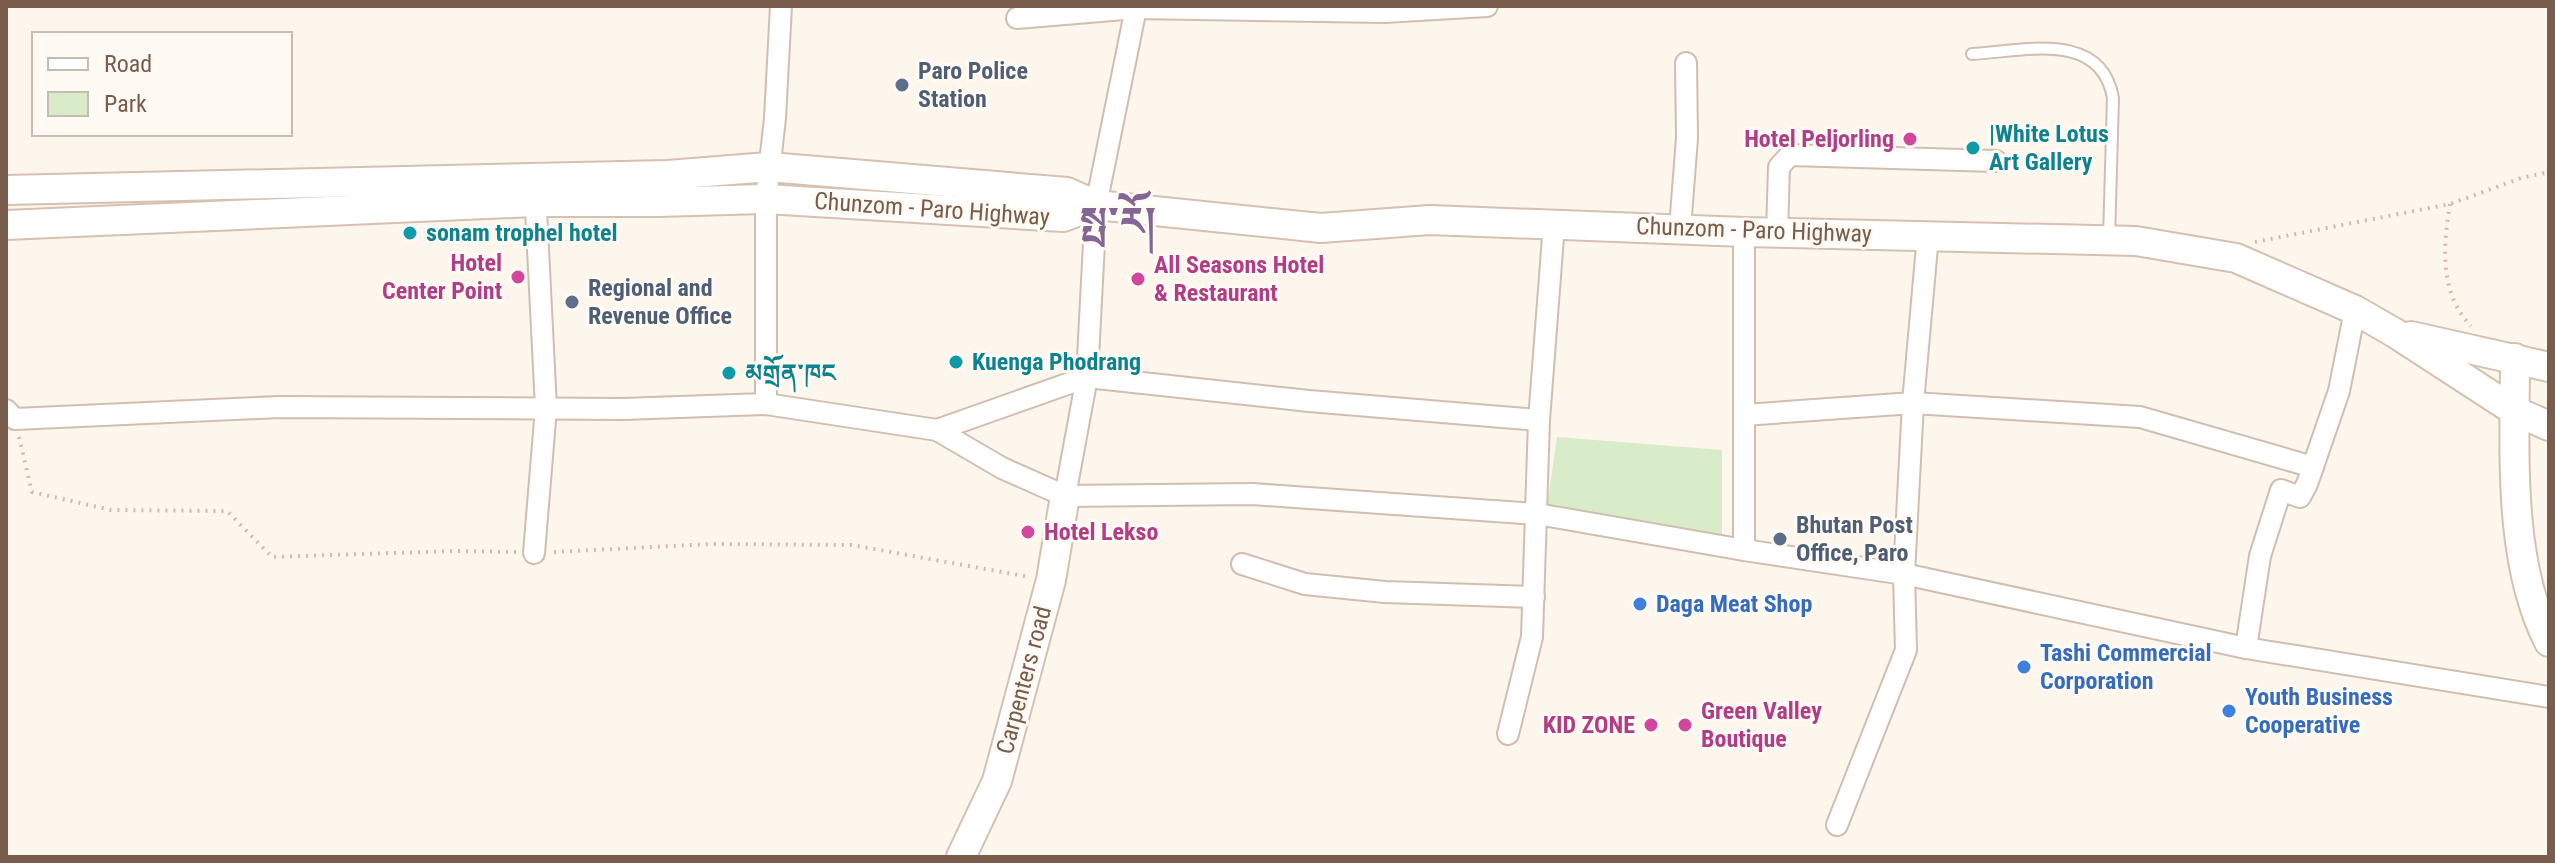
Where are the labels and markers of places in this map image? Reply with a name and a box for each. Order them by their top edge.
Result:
place label: Paro Police Station [918,57,1028,113]
marker: Paro Police Station [893,76,911,94]
place label: |White Lotus Art Gallery [1989,120,2109,176]
place label: Hotel Peljorling [1744,125,1894,153]
marker: Hotel Peljorling [1901,130,1919,148]
marker: |White Lotus Art Gallery [1964,139,1982,157]
place label: sonam trophel hotel [426,219,618,247]
marker: sonam trophel hotel [401,224,419,242]
place label: Hotel Center Point [382,249,502,305]
place label: All Seasons Hotel & Restaurant [1154,251,1324,307]
marker: Hotel Center Point [509,268,527,286]
marker: All Seasons Hotel & Restaurant [1129,270,1147,288]
place label: Regional and Revenue Office [588,274,732,330]
marker: Regional and Revenue Office [563,293,581,311]
place label: Kuenga Phodrang [972,348,1141,376]
marker: Kuenga Phodrang [947,353,965,371]
place label: མགྲོན་ཁང [745,354,837,393]
marker: མགྲོན་ཁང [720,364,738,382]
place label: Bhutan Post Office, Paro [1796,511,1913,567]
place label: Hotel Lekso [1044,518,1158,546]
marker: Hotel Lekso [1019,523,1037,541]
marker: Bhutan Post Office, Paro [1771,530,1789,548]
place label: Daga Meat Shop [1656,590,1812,618]
marker: Daga Meat Shop [1631,595,1649,613]
place label: Tashi Commercial Corporation [2040,639,2212,695]
marker: Tashi Commercial Corporation [2015,658,2033,676]
place label: Youth Business Cooperative [2245,683,2393,739]
place label: Green Valley Boutique [1701,697,1822,753]
marker: Youth Business Cooperative [2220,702,2238,720]
place label: KID ZONE [1543,711,1635,739]
marker: KID ZONE [1642,716,1660,734]
marker: Green Valley Boutique [1676,716,1694,734]

